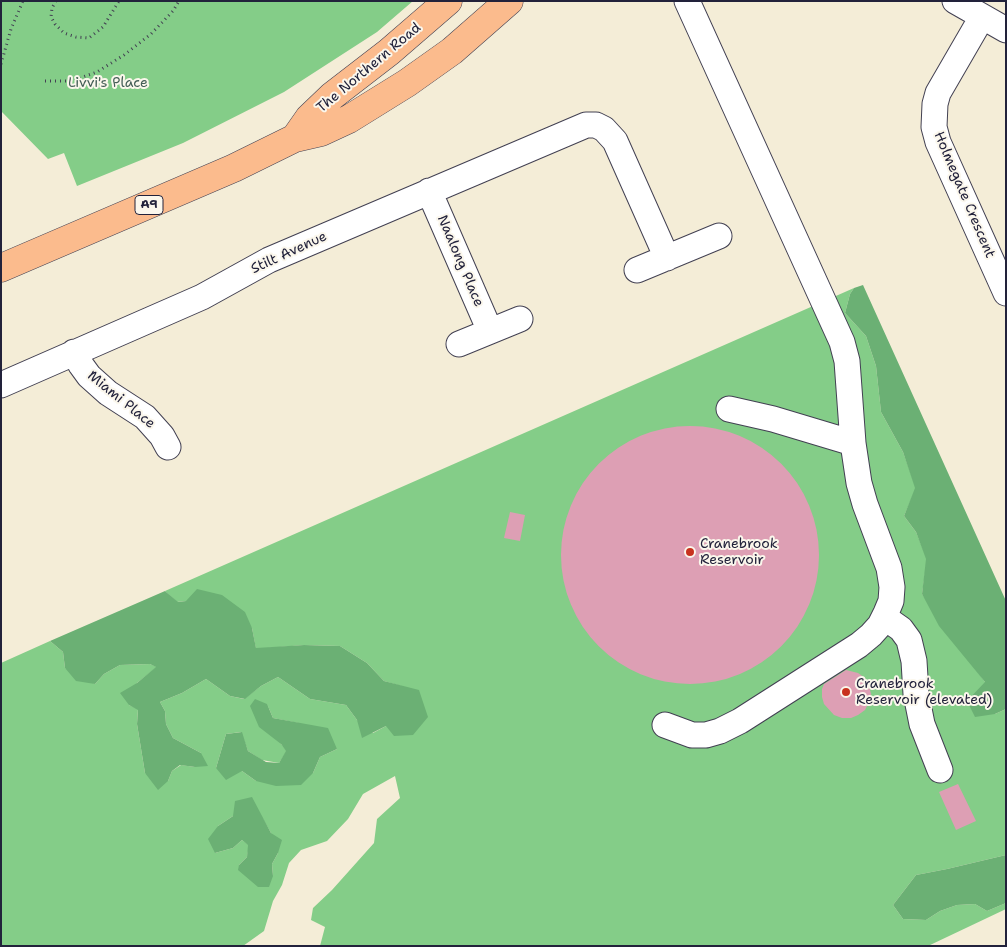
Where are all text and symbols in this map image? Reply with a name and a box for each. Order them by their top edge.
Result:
street label: The Northern Road [313,19,425,117]
park label: Livvi's Place [68,75,148,91]
street label: Holmegate Crescent [930,129,998,261]
road number: A9 [135,196,163,214]
street label: Naalong Place [433,213,487,309]
street label: Stilt Avenue [248,228,330,278]
street label: Miami Place [84,368,158,432]
place label: Cranebrook Reservoir [700,536,778,568]
marker: Cranebrook Reservoir [684,546,696,558]
place label: Cranebrook Reservoir (elevated) [856,676,992,709]
marker: Cranebrook Reservoir (elevated) [840,686,852,698]

